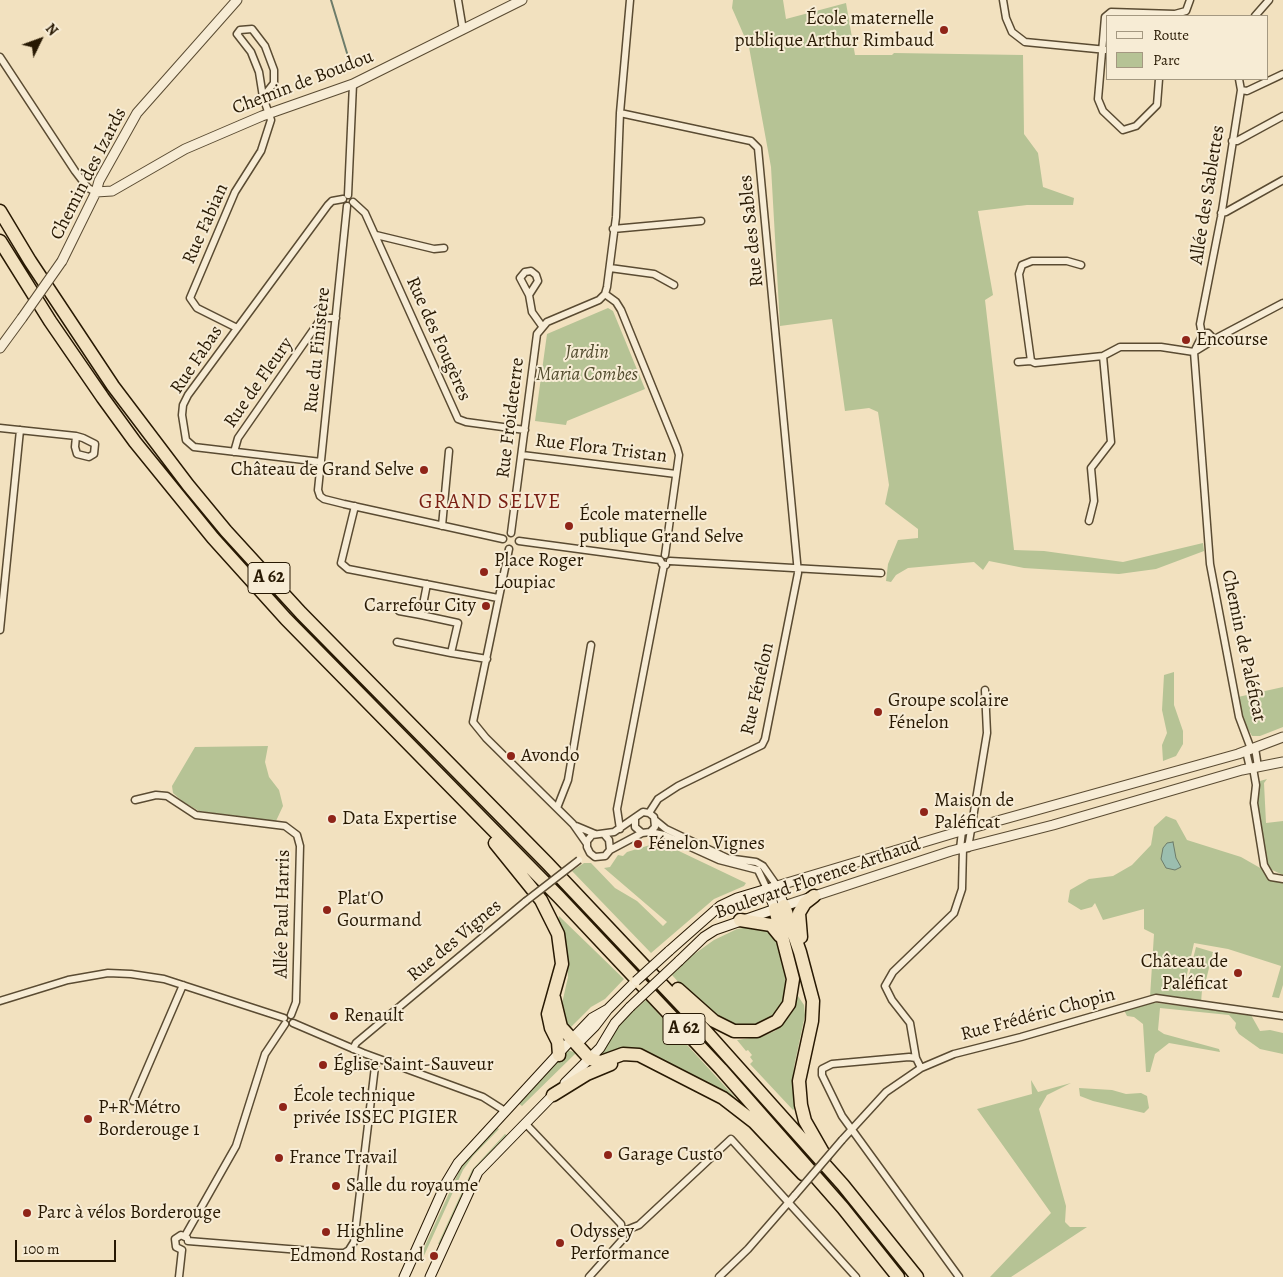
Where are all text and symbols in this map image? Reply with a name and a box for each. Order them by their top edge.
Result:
place label: École maternelle publique Arthur Rimbaud [734,8,934,52]
north arrow [15,15,65,65]
legend [1106,15,1268,80]
text: N [41,19,62,40]
marker: École maternelle publique Arthur Rimbaud [938,24,950,36]
text: Route [1153,25,1189,45]
street label: Chemin de Boudou [229,46,377,120]
text: Parc [1153,50,1180,70]
street label: Chemin des Izards [46,104,132,244]
street label: Allée des Sablettes [1186,124,1230,266]
street label: Rue des Sables [735,174,769,288]
street label: Rue Fabian [178,180,234,268]
street label: Rue des Fougères [400,273,476,405]
street label: Rue du Finistère [300,286,336,414]
street label: Rue Fabas [166,321,228,399]
place label: Encourse [1196,329,1268,351]
street label: Rue de Fleury [219,333,299,433]
marker: Encourse [1180,334,1192,346]
park label: Jardin Maria Combes [536,342,638,386]
street label: Rue Froideterre [492,356,530,480]
street label: Rue Flora Tristan [534,430,668,468]
place label: Château de Grand Selve [231,459,414,481]
marker: Château de Grand Selve [418,464,430,476]
district label: GRAND SELVE [417,490,563,516]
place label: École maternelle publique Grand Selve [579,504,743,548]
marker: École maternelle publique Grand Selve [563,520,575,532]
place label: Place Roger Loupiac [494,550,584,594]
road number: A 62 [248,562,290,594]
marker: Place Roger Loupiac [478,566,490,578]
street label: Chemin de Paléficat [1216,568,1270,724]
place label: Carrefour City [364,595,476,617]
marker: Carrefour City [480,600,492,612]
street label: Rue Fénélon [736,640,780,738]
place label: Groupe scolaire Fénelon [888,690,1009,734]
marker: Groupe scolaire Fénelon [872,706,884,718]
place label: Avondo [521,745,579,767]
marker: Avondo [505,750,517,762]
place label: Maison de Paléficat [934,790,1014,834]
marker: Maison de Paléficat [918,806,930,818]
place label: Data Expertise [342,808,457,830]
marker: Data Expertise [326,813,338,825]
place label: Fénelon Vignes [648,833,765,855]
street label: Boulevard Florence Arthaud [712,833,924,925]
marker: Fénelon Vignes [632,838,644,850]
street label: Allée Paul Harris [270,849,296,979]
place label: Plat'O Gourmand [337,888,422,932]
street label: Rue des Vignes [403,895,507,987]
marker: Plat'O Gourmand [321,904,333,916]
place label: Château de Paléficat [1141,951,1228,995]
marker: Château de Paléficat [1232,967,1244,979]
street label: Rue Frédéric Chopin [958,983,1118,1047]
place label: Renault [344,1005,404,1027]
marker: Renault [328,1010,340,1022]
road number: A 62 [663,1014,705,1044]
place label: Église Saint-Sauveur [333,1054,494,1076]
marker: Église Saint-Sauveur [317,1059,329,1071]
place label: École technique privée ISSEC PIGIER [293,1085,458,1129]
place label: P+R Métro Borderouge 1 [98,1097,200,1141]
marker: École technique privée ISSEC PIGIER [277,1101,289,1113]
marker: P+R Métro Borderouge 1 [82,1113,94,1125]
place label: Garage Custo [618,1144,723,1166]
place label: France Travail [289,1147,397,1169]
marker: Garage Custo [602,1149,614,1161]
marker: France Travail [273,1152,285,1164]
place label: Salle du royaume [346,1175,478,1197]
marker: Salle du royaume [330,1180,342,1192]
place label: Parc à vélos Borderouge [37,1202,221,1224]
marker: Parc à vélos Borderouge [21,1207,33,1219]
place label: Highline [336,1221,404,1243]
place label: Odyssey Performance [570,1221,669,1265]
marker: Highline [320,1226,332,1238]
scale bar [18,1230,119,1262]
marker: Odyssey Performance [554,1237,566,1249]
text: 100 m [23,1239,60,1259]
place label: Edmond Rostand [290,1245,424,1267]
marker: Edmond Rostand [428,1250,440,1262]

